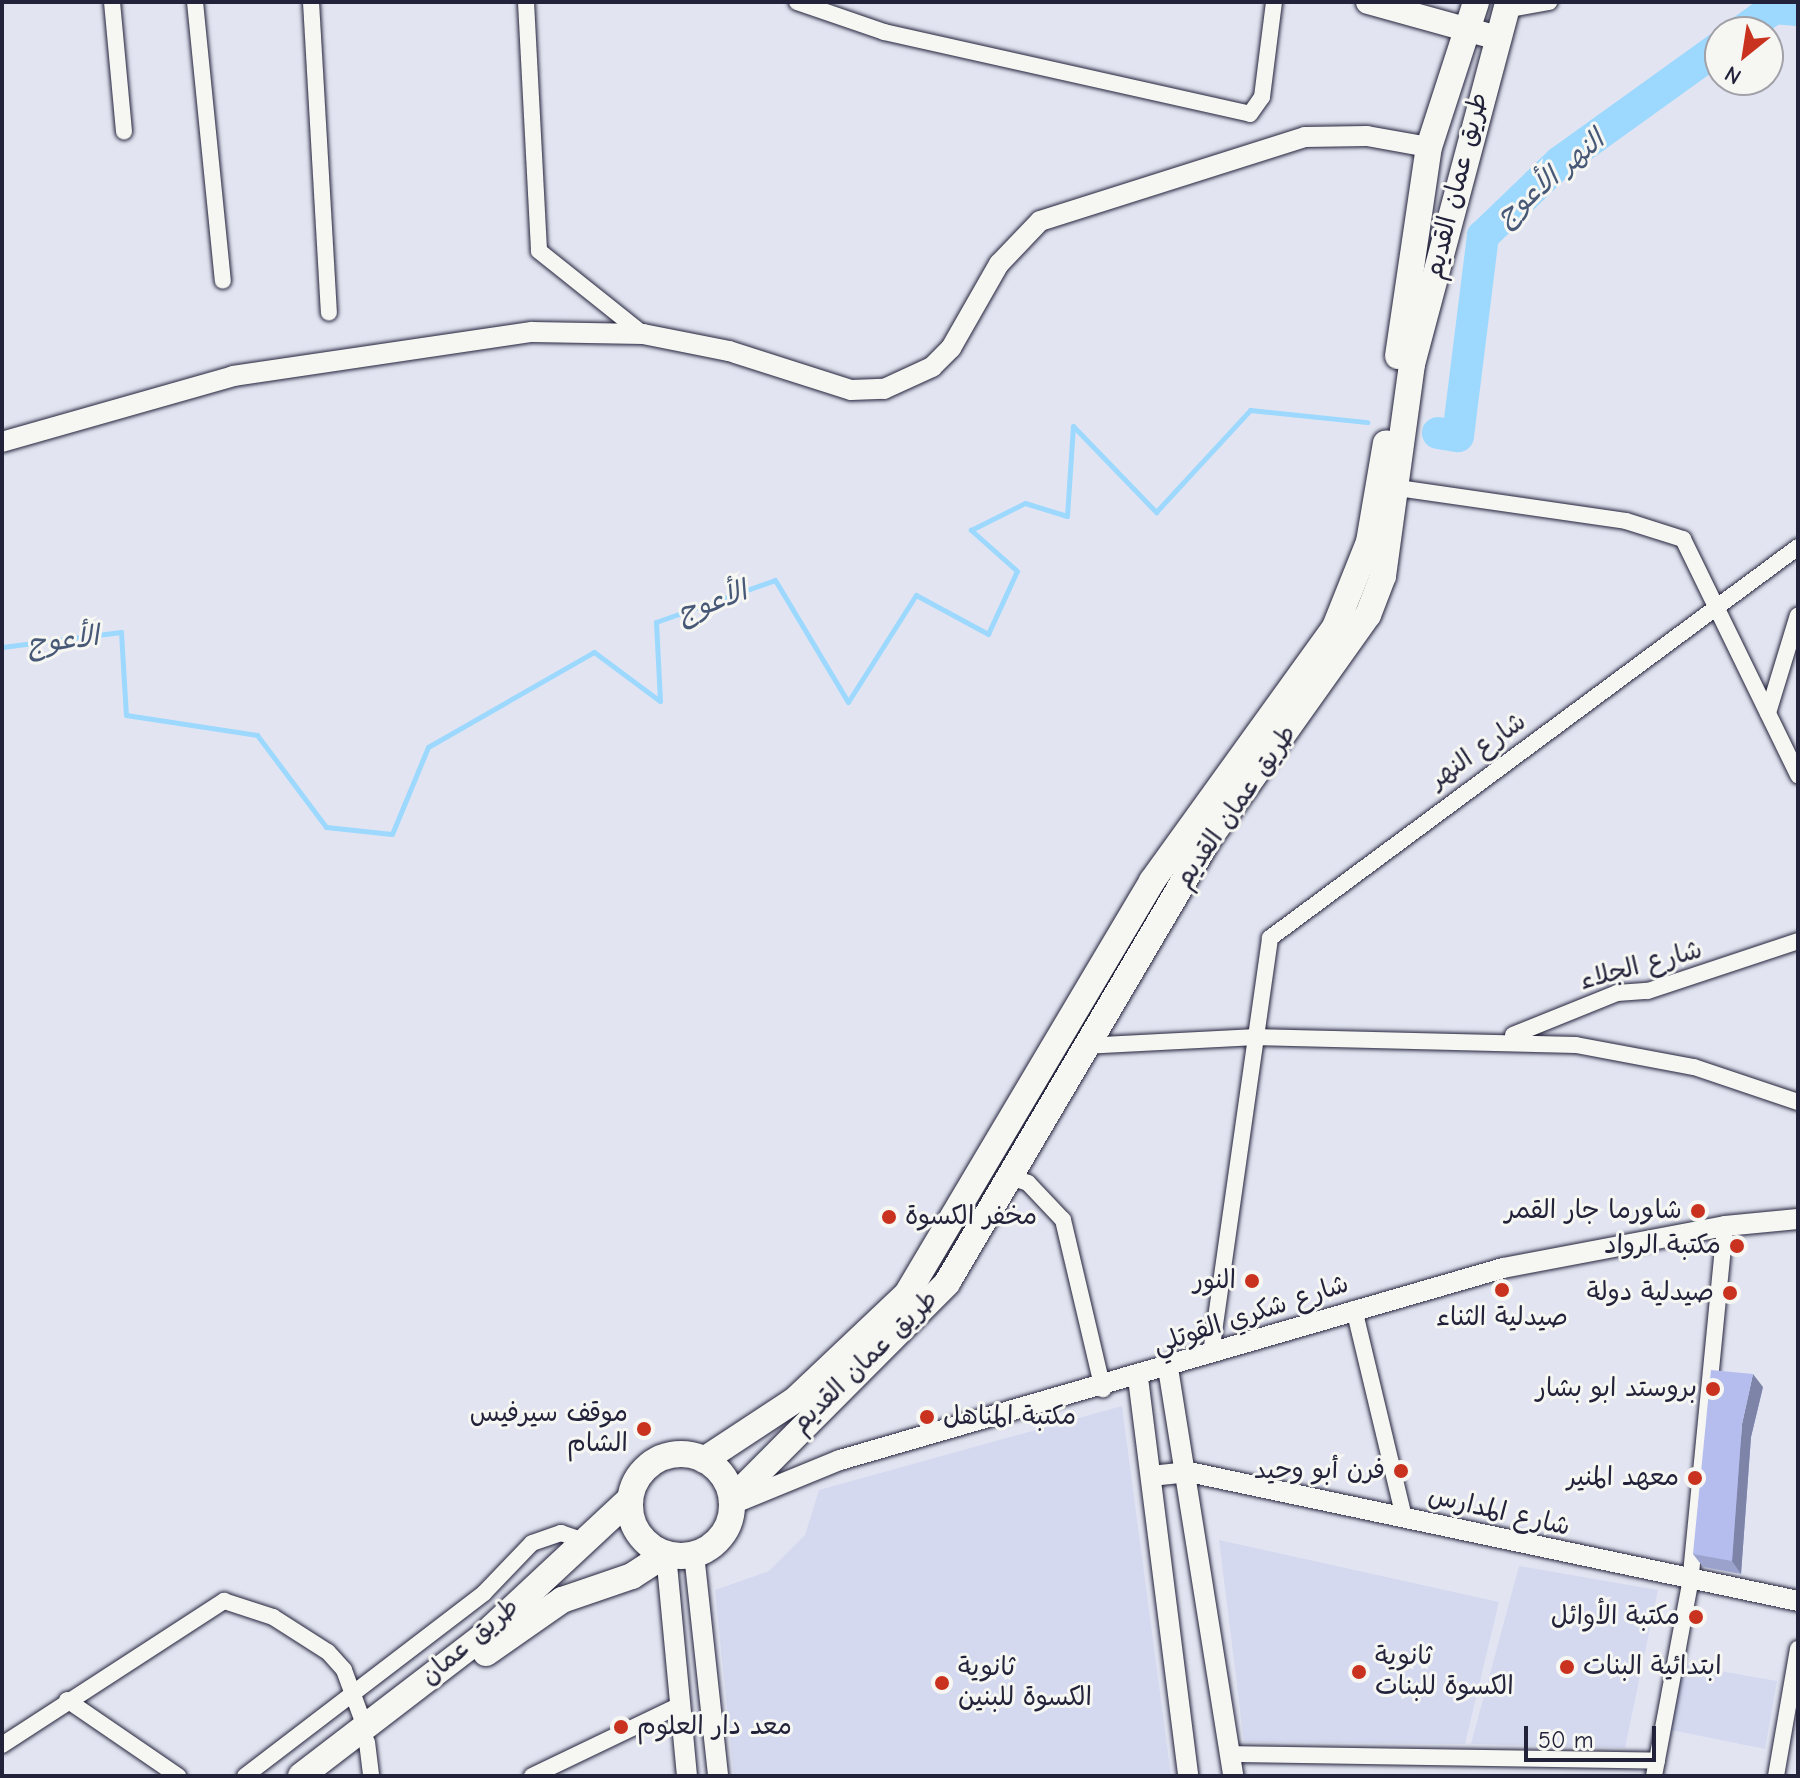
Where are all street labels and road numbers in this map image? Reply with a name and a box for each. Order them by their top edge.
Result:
street label: طريق عمان القديم [1419,89,1495,283]
street label: شارع النهر [1424,706,1532,796]
street label: طريق عمان القديم [1168,720,1304,894]
street label: شارع الجلاء [1576,935,1706,997]
street label: شارع شكري القوتلي [1149,1269,1353,1361]
street label: طريق عمان القديم [785,1284,945,1440]
street label: شارع المدارس [1425,1481,1573,1543]
street label: طريق عمان [414,1592,526,1692]

